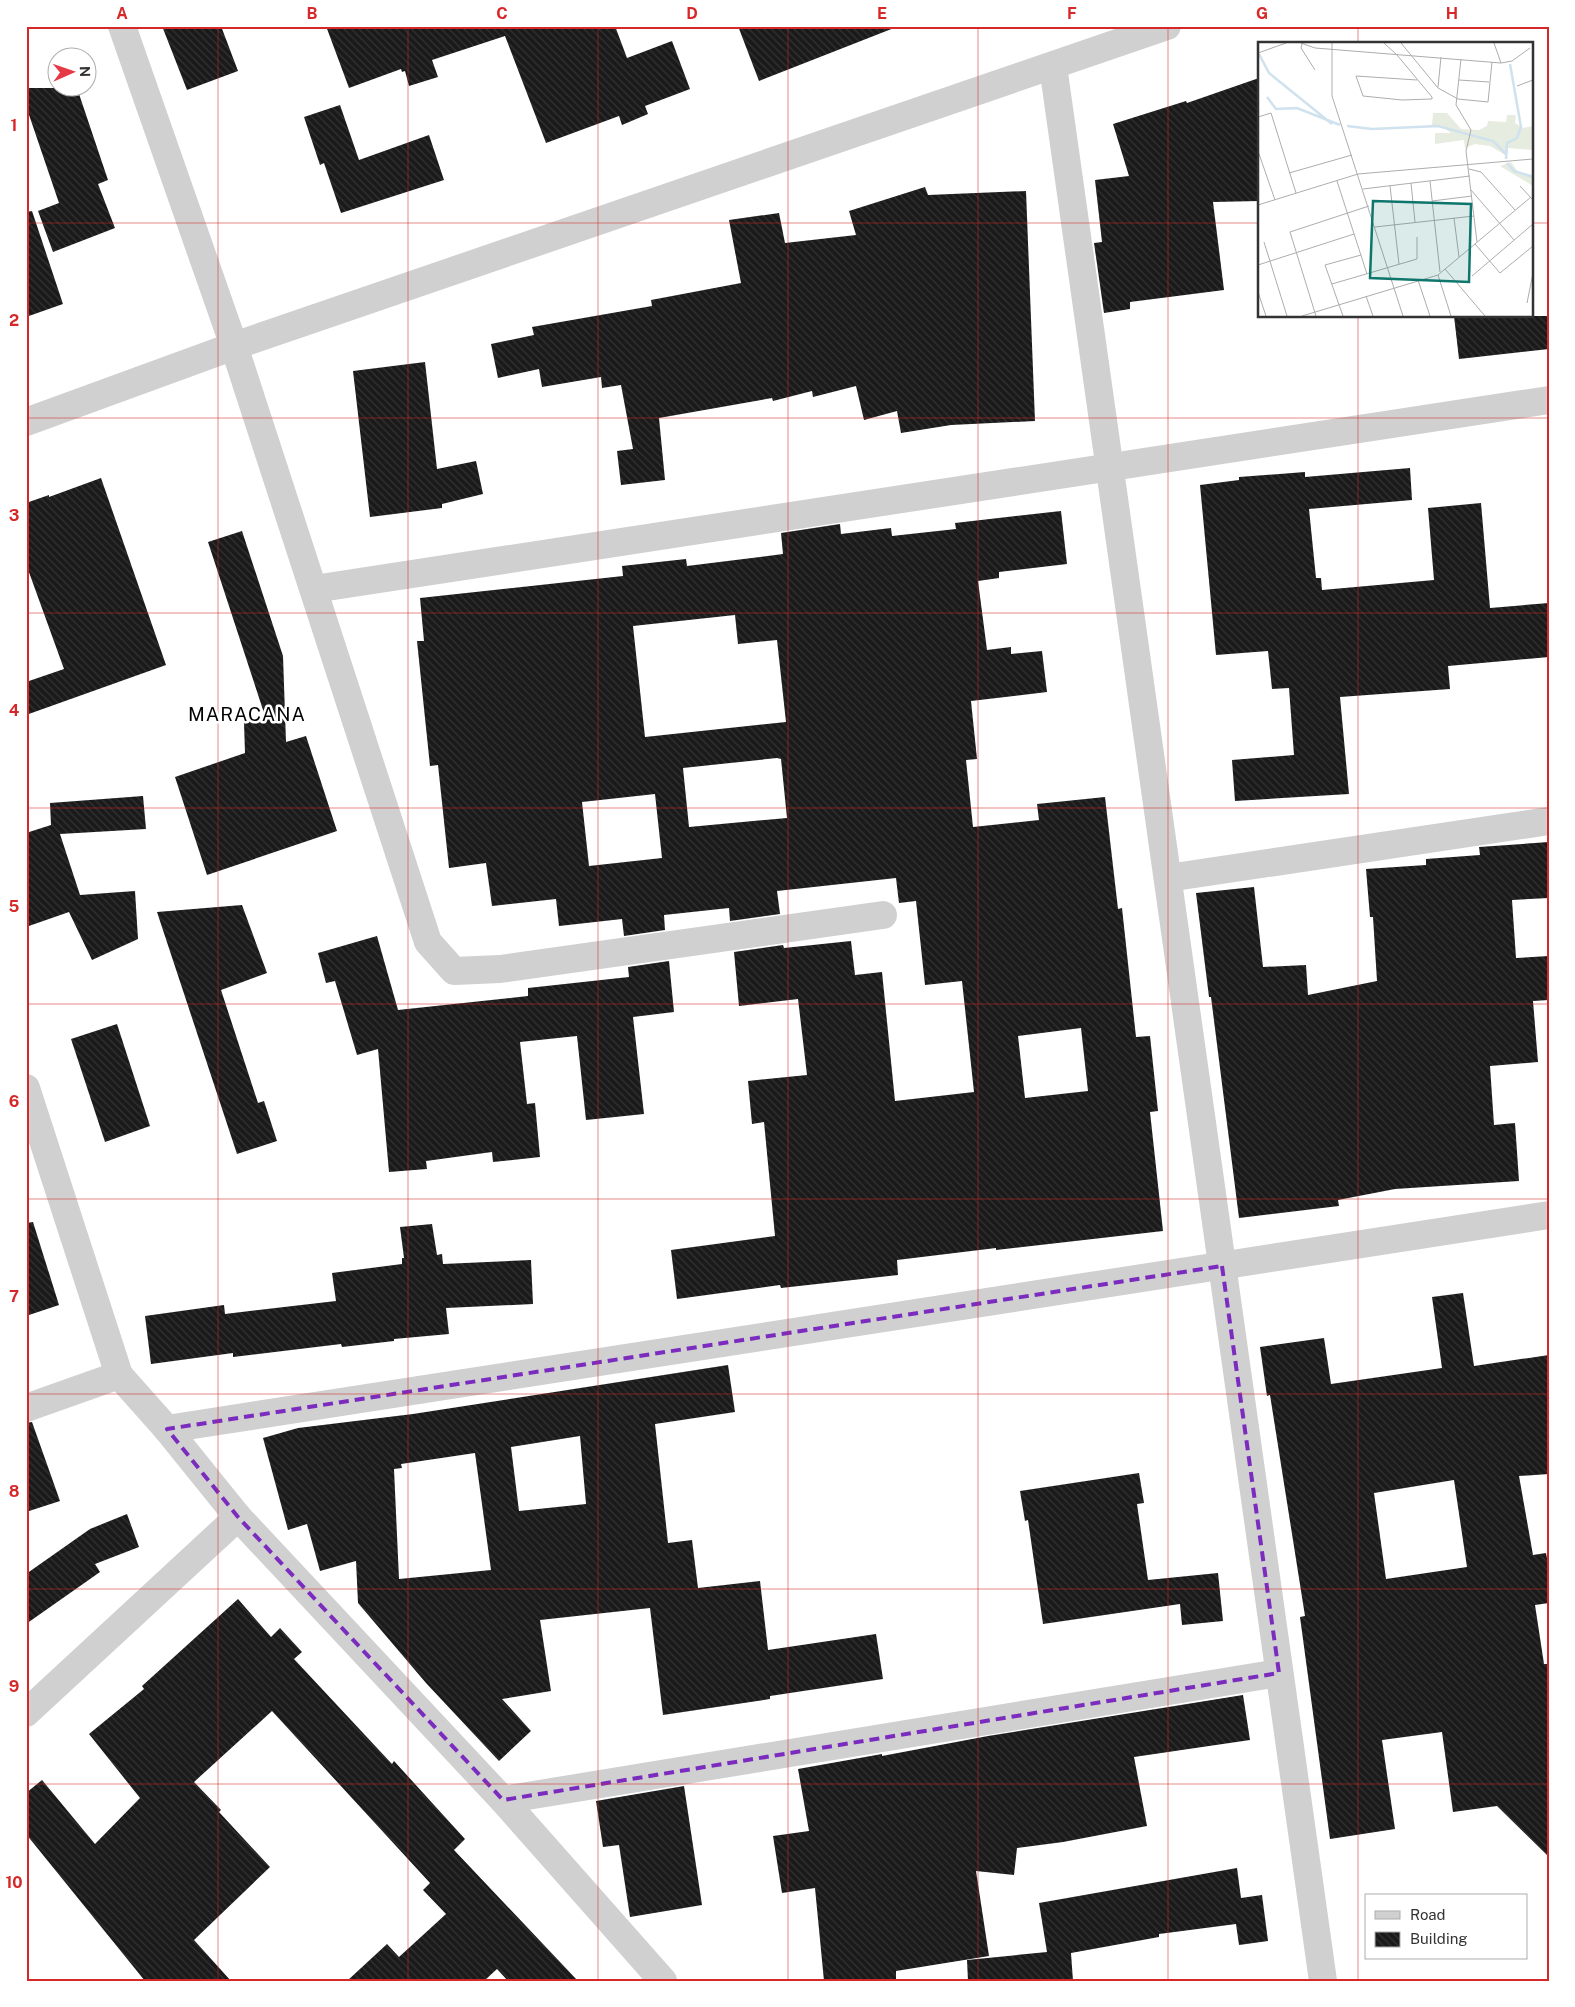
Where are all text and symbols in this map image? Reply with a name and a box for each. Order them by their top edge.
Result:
text: A [116,4,128,23]
text: B [307,4,318,23]
text: C [496,4,508,23]
text: D [686,4,698,23]
text: E [877,4,887,23]
text: F [1067,4,1077,23]
text: G [1256,4,1268,23]
text: H [1446,4,1458,23]
inset map [1258,42,1532,318]
north arrow [48,48,98,98]
text: N [77,66,93,77]
text: 1 [11,116,17,135]
text: 2 [9,311,19,330]
text: 3 [9,506,19,525]
text: 4 [9,701,20,720]
district label: MARACANA [188,703,306,725]
text: 5 [9,897,20,916]
text: 6 [9,1092,19,1111]
text: 7 [9,1287,19,1306]
text: 8 [9,1482,20,1501]
text: 9 [9,1677,19,1696]
text: 10 [5,1873,23,1892]
legend [1365,1894,1528,1960]
text: Road [1410,1906,1446,1923]
text: Building [1410,1930,1468,1947]

